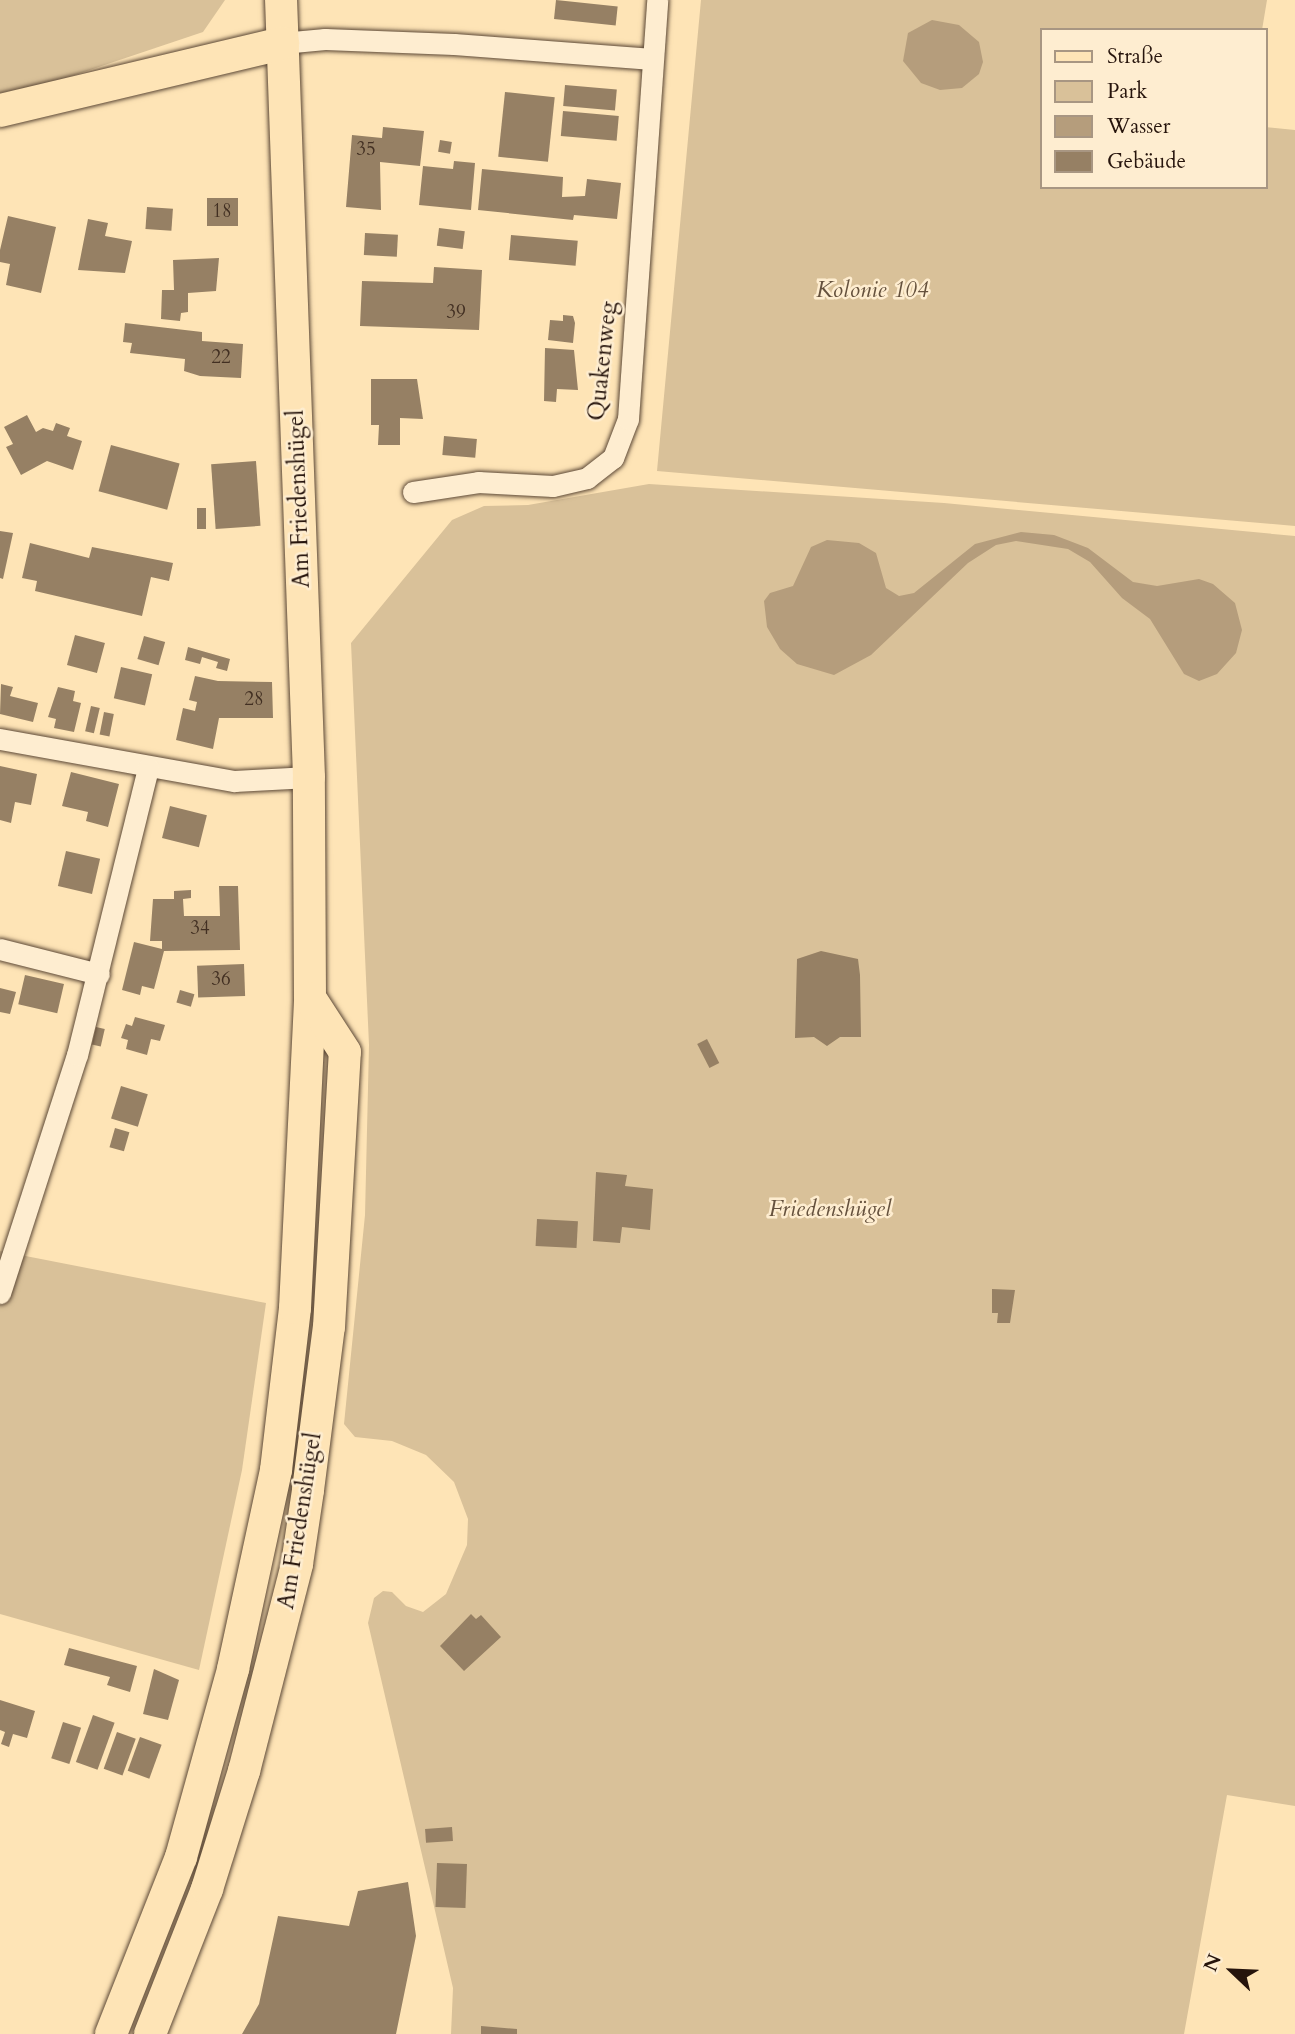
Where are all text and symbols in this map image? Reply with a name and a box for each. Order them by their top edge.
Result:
legend [1040,28,1267,189]
text: Straße [1107,42,1163,71]
text: Park [1107,77,1147,106]
text: Wasser [1107,112,1171,141]
house number: 35 [356,139,376,161]
text: Gebäude [1107,147,1186,176]
house number: 18 [212,201,232,223]
park label: Kolonie 104 [816,276,928,304]
street label: Quakenweg [583,300,623,422]
house number: 39 [446,302,466,324]
house number: 22 [211,347,231,369]
street label: Am Friedenshügel [282,409,316,589]
house number: 28 [244,689,264,711]
house number: 34 [190,918,210,940]
house number: 36 [211,969,231,991]
park label: Friedenshügel [769,1195,891,1223]
street label: Am Friedenshügel [272,1431,328,1611]
north arrow [1197,1936,1267,2006]
text: N [1197,1950,1228,1975]

